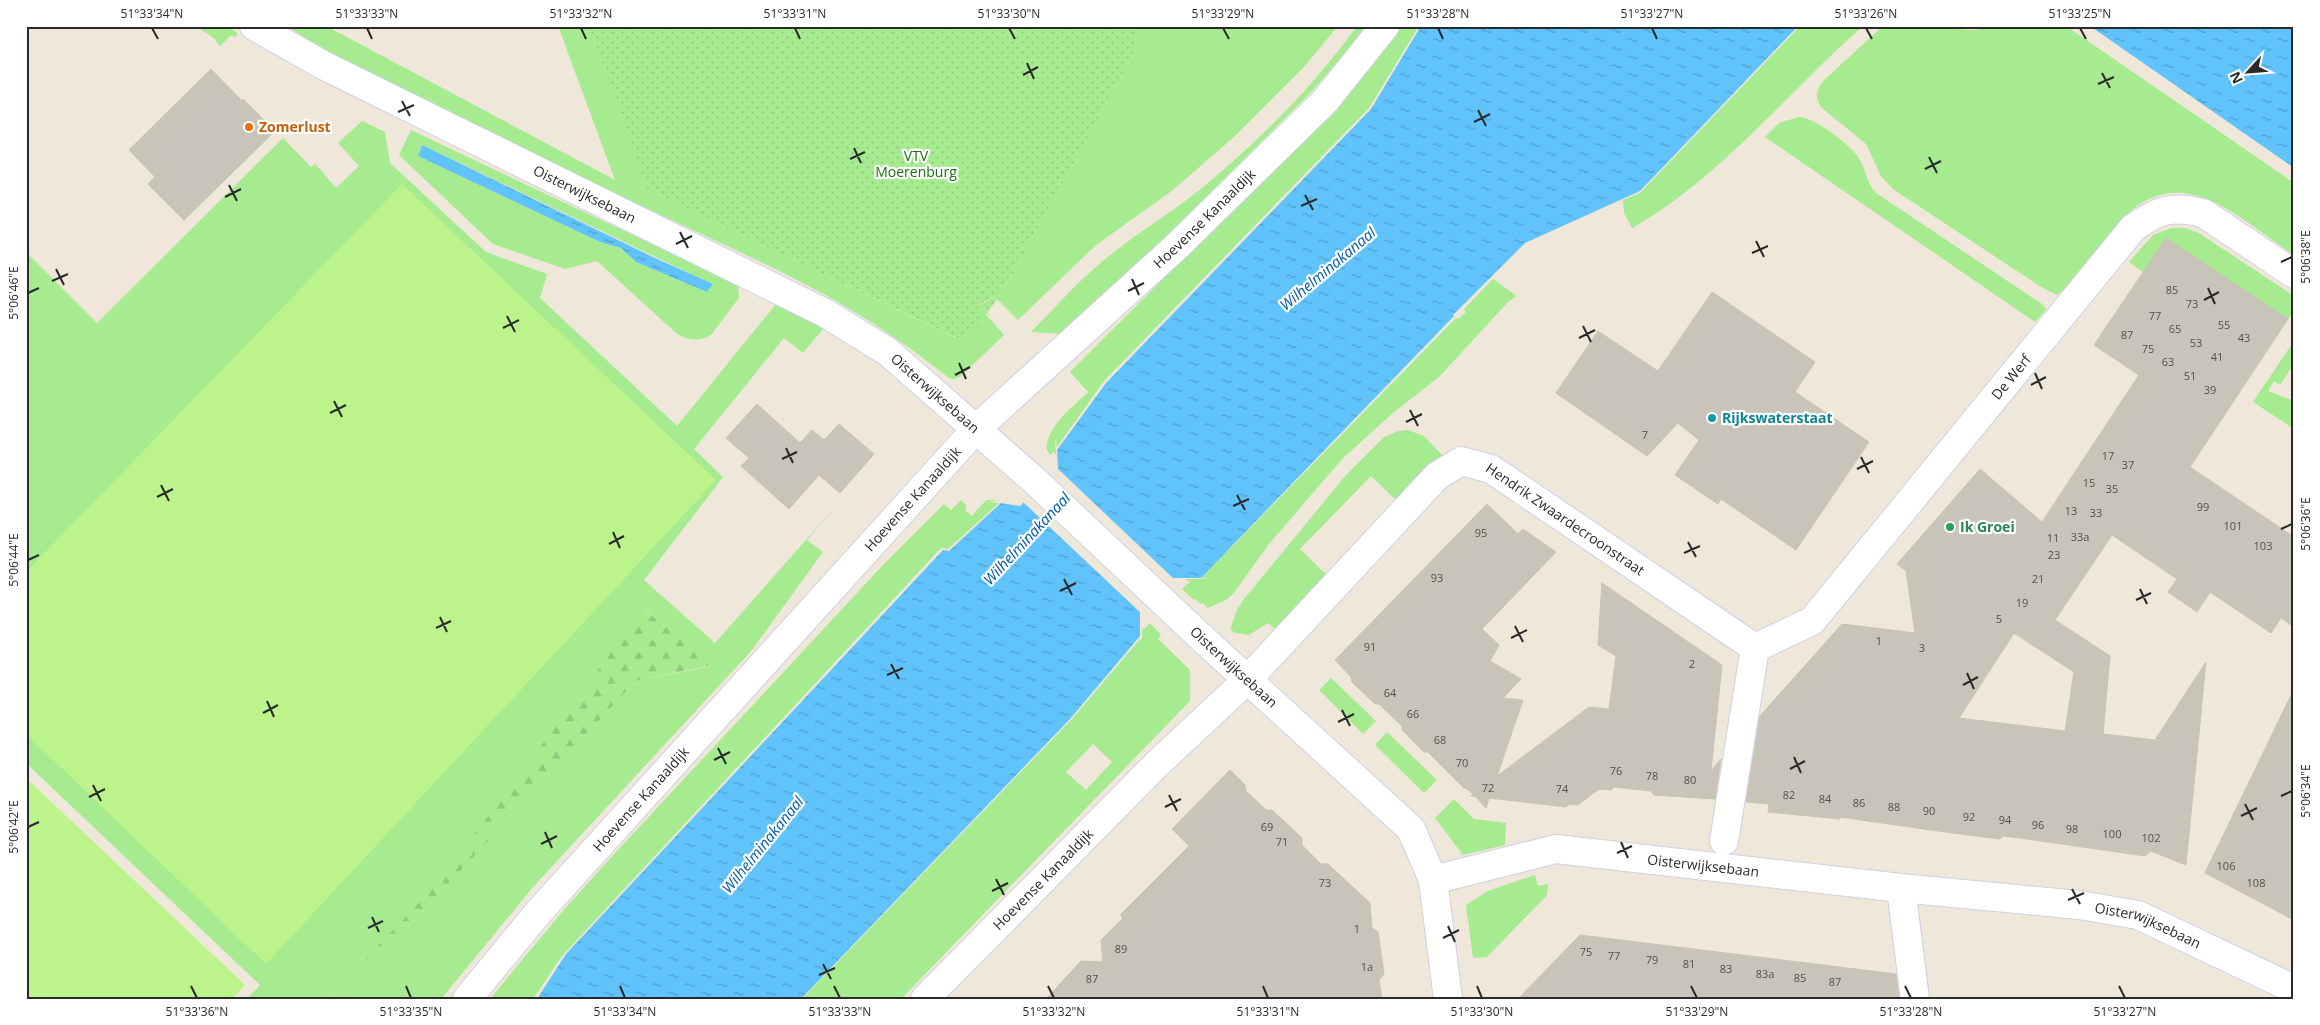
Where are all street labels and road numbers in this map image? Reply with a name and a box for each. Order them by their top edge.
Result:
street label: Oisterwijksebaan [530,160,639,227]
street label: Hoevense Kanaaldijk [1149,164,1260,272]
street label: Oisterwijksebaan [887,349,984,437]
street label: De Werf [1987,349,2036,403]
street label: Hoevense Kanaaldijk [860,442,965,555]
street label: Hendrik Zwaardecroonstraat [1482,458,1649,579]
street label: Oisterwijksebaan [1186,622,1282,712]
street label: Hoevense Kanaaldijk [588,742,693,855]
street label: Hoevense Kanaaldijk [988,824,1097,934]
street label: Oisterwijksebaan [1646,849,1760,881]
street label: Oisterwijksebaan [2093,898,2204,952]

